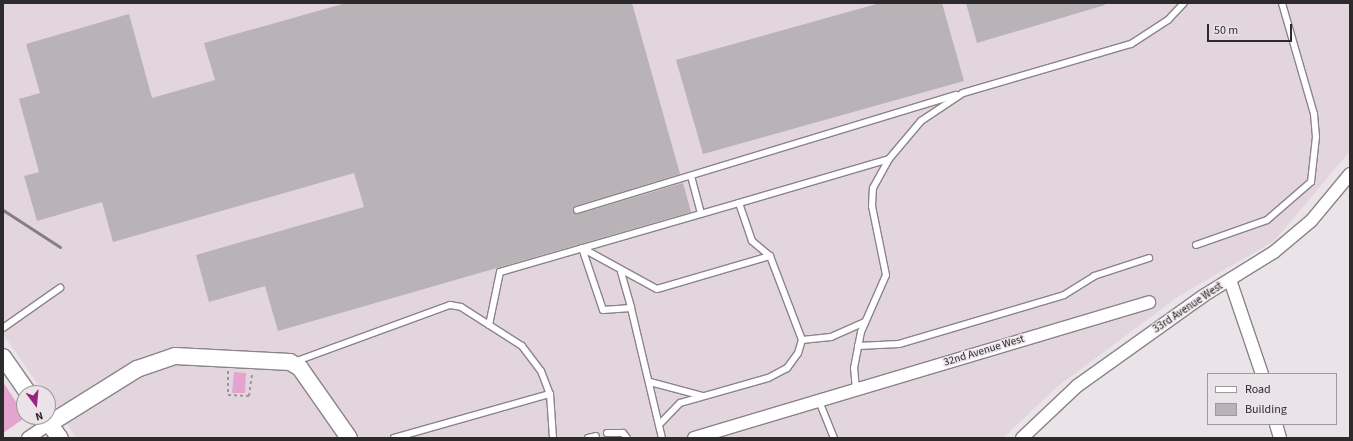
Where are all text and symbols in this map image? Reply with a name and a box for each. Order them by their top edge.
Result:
scale bar [1209,16,1294,42]
text: 50 m [1214,22,1238,39]
street label: 33rd Avenue West [1151,280,1225,336]
street label: 32nd Avenue West [942,332,1026,370]
legend [1207,373,1337,425]
text: Road [1245,381,1271,398]
north arrow [16,385,56,425]
text: Building [1245,401,1287,418]
text: N [34,408,45,424]

